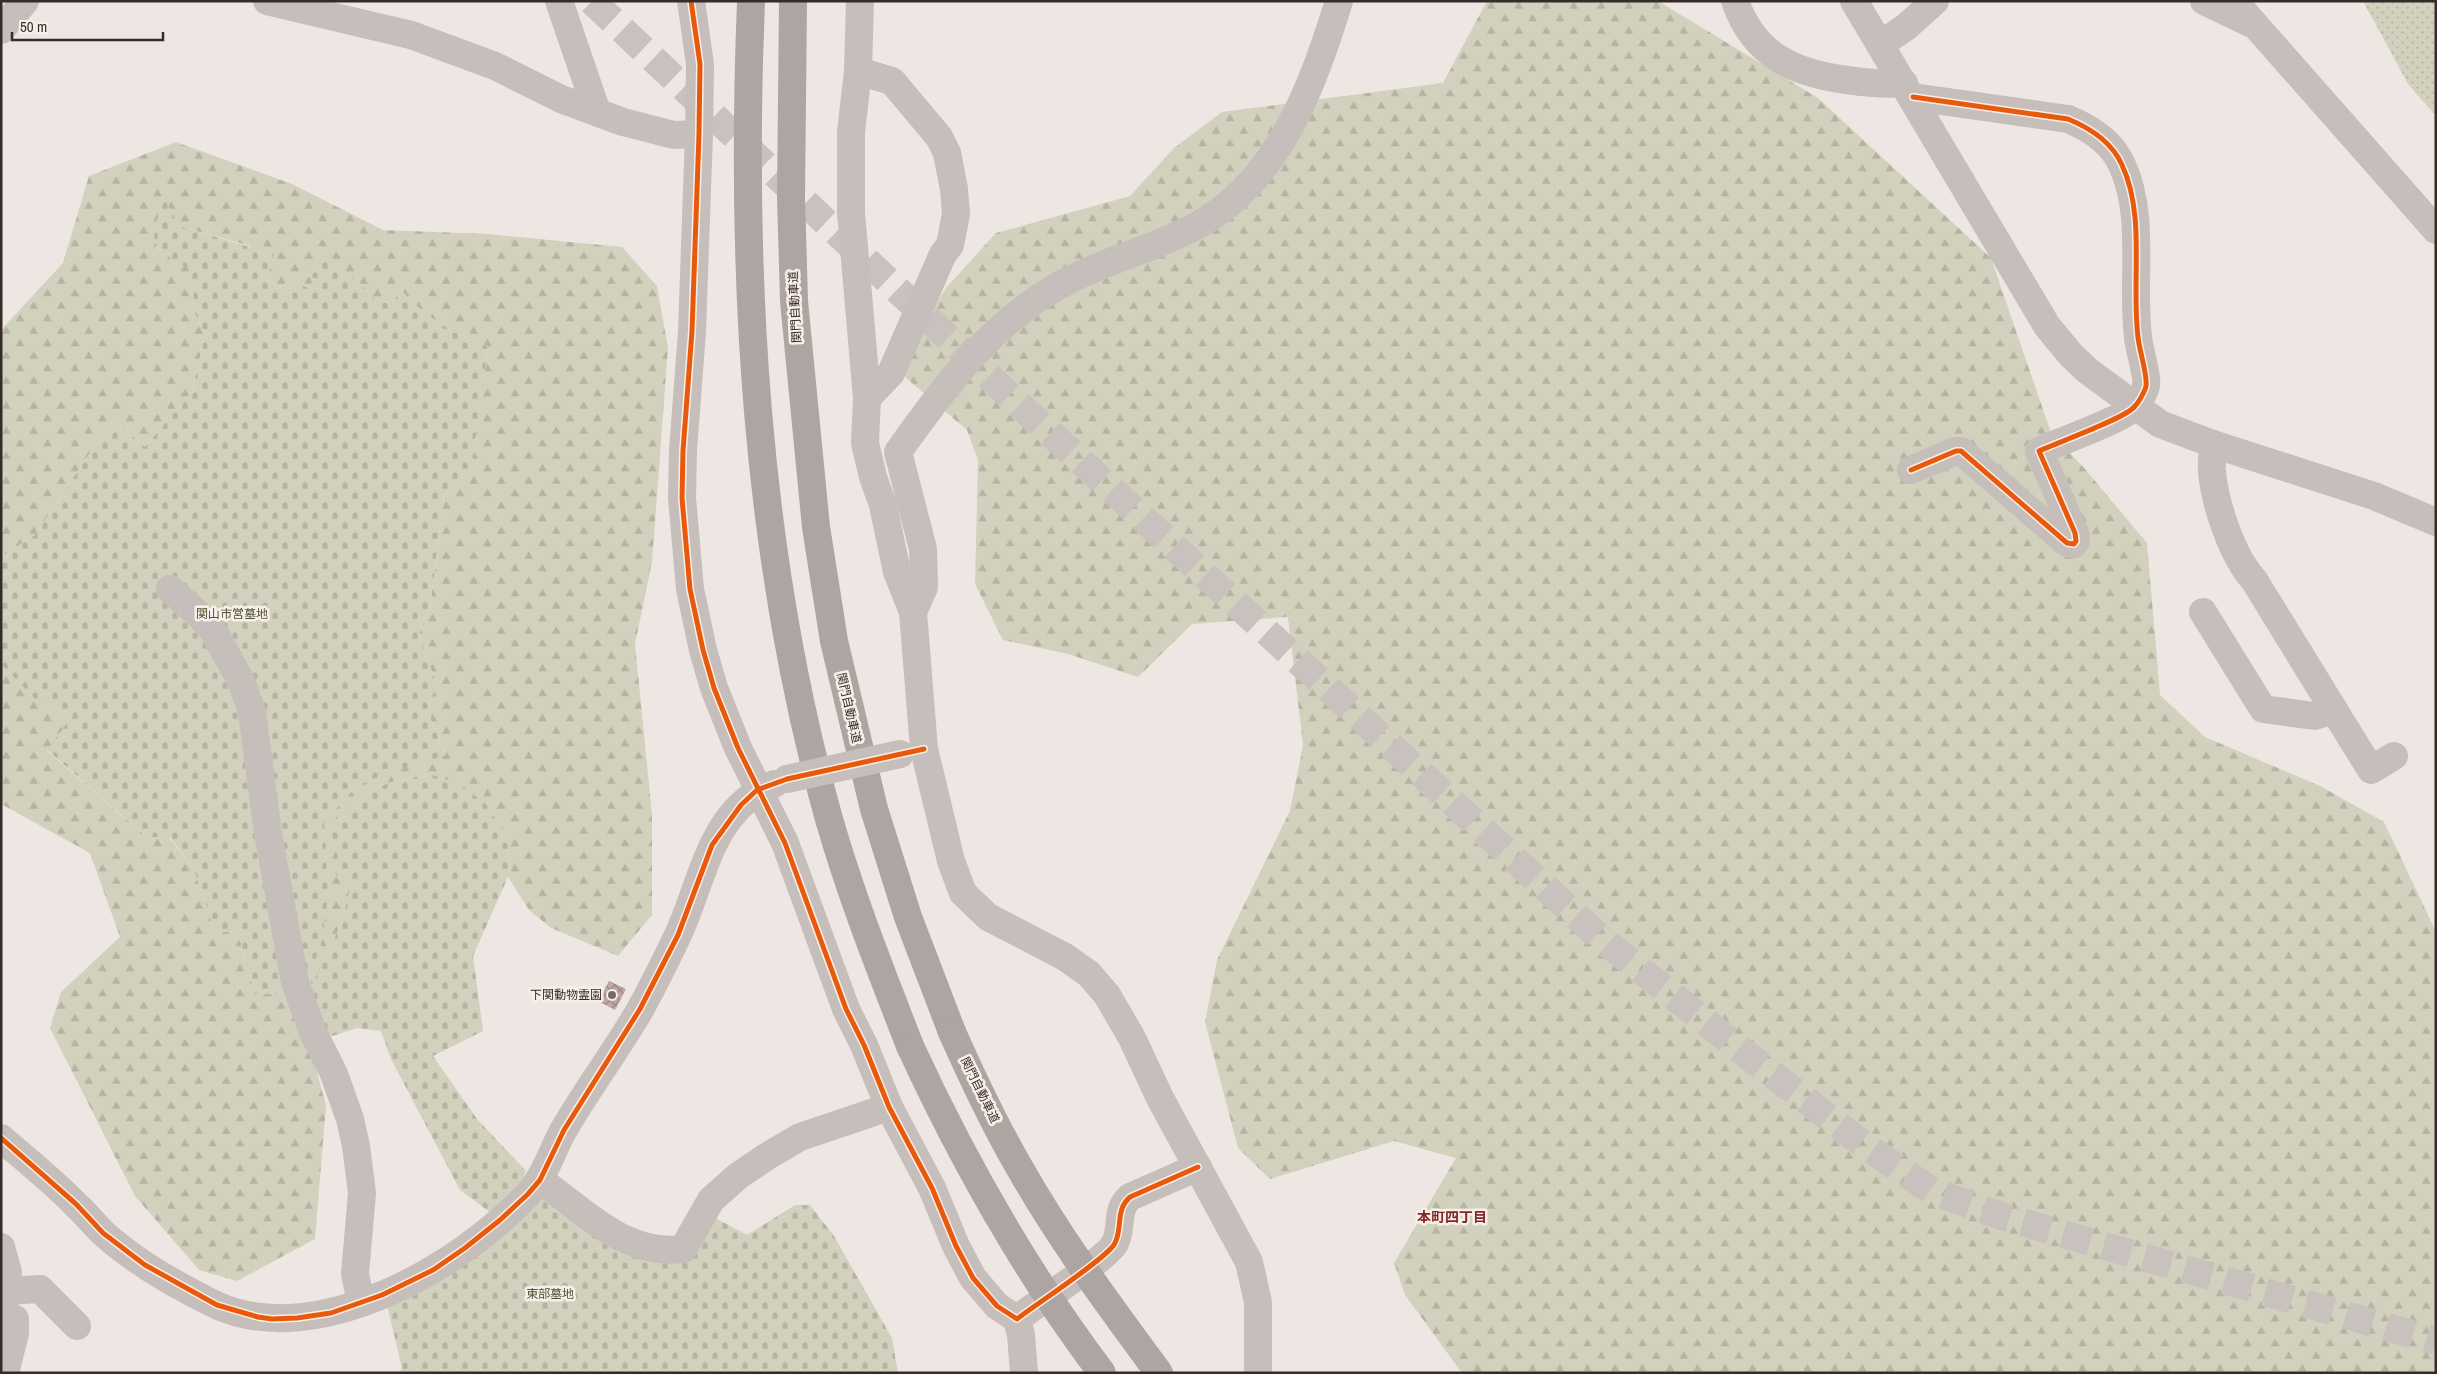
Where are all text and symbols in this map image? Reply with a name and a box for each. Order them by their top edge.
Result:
scale bar [12,10,164,42]
text: 50 m [20,16,47,37]
street label: 関門自動車道 [785,271,805,343]
park label: 関山市営墓地 [196,606,268,622]
street label: 関門自動車道 [833,671,865,745]
place label: 下関動物霊園 [530,987,602,1003]
marker: 下関動物霊園 [606,989,618,1001]
street label: 関門自動車道 [957,1054,1003,1126]
district label: 本町四丁目 [1417,1208,1487,1226]
park label: 東部墓地 [526,1286,574,1302]

